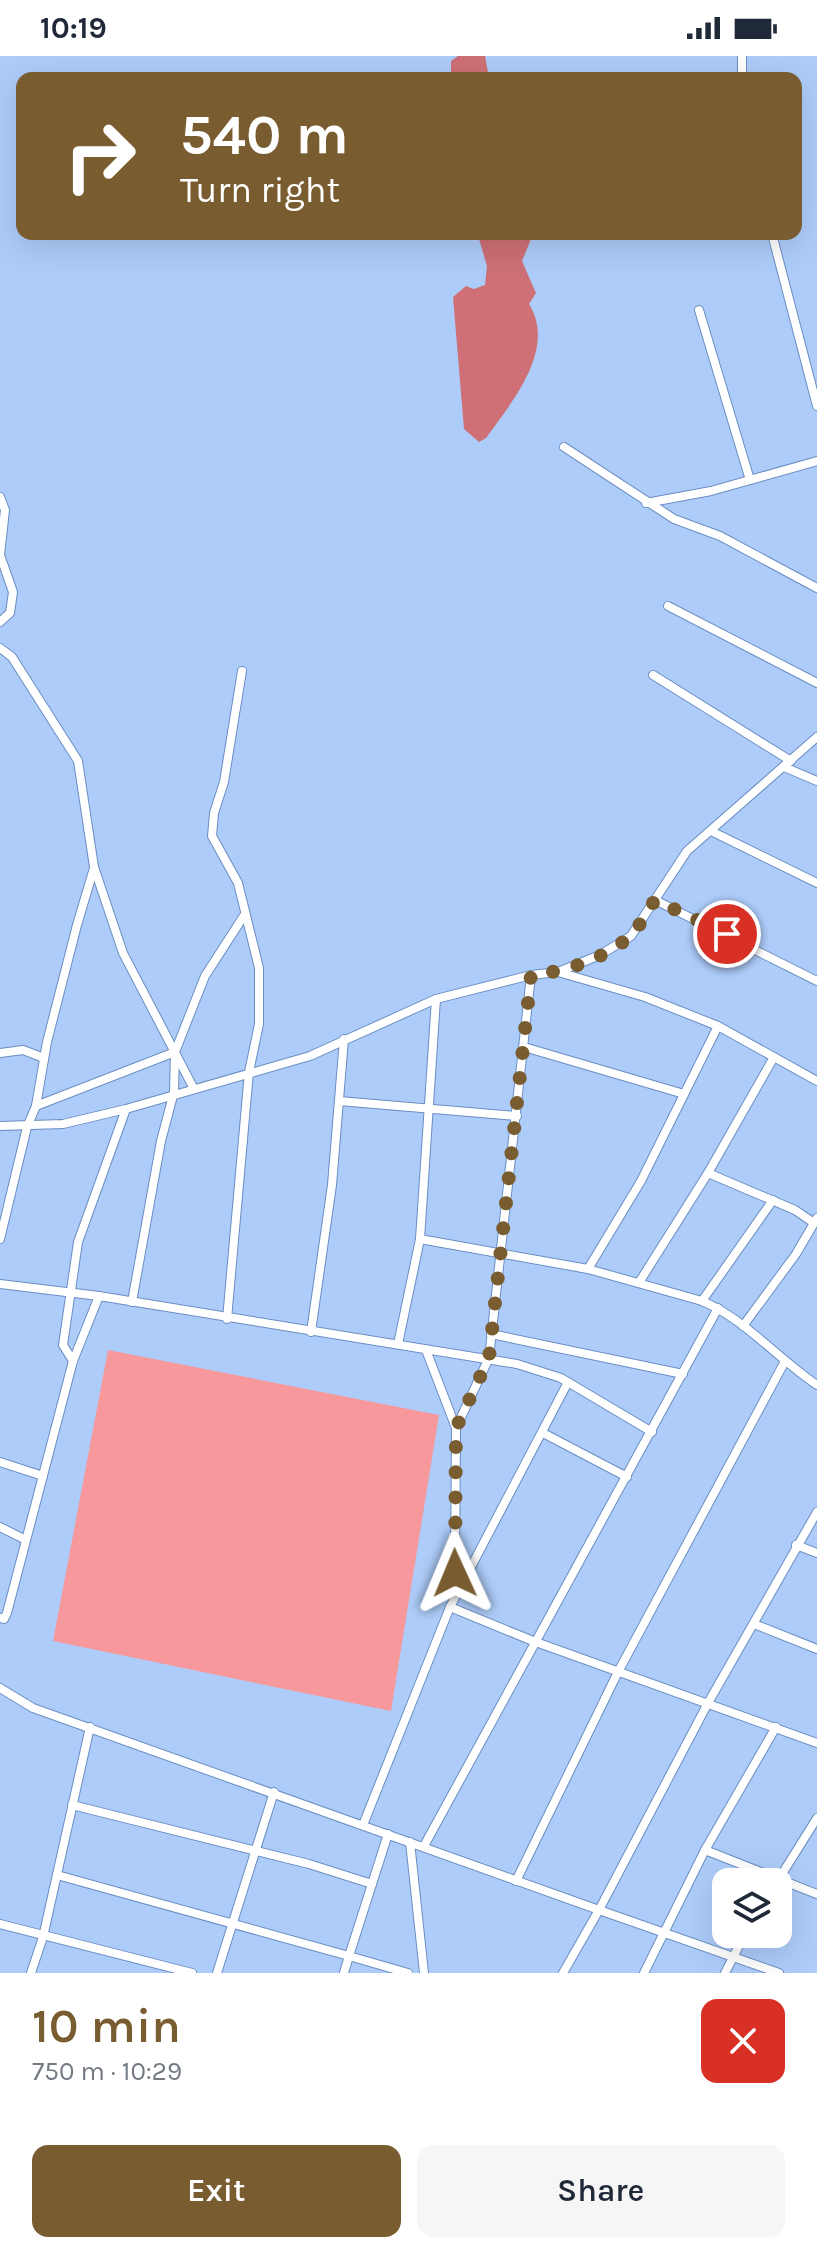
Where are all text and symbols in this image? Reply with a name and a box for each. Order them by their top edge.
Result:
text: 10:19 [40,10,107,46]
text: 540 m [180,102,349,167]
icon: right [48,104,152,208]
text: Turn right [180,169,340,211]
pin [693,900,761,968]
icon: arrive [705,912,749,956]
position arrow [413,1531,497,1615]
map controls [712,1868,792,1948]
button: layers [712,1868,792,1948]
text: 10 min [32,1998,181,2054]
button: close [701,1999,785,2083]
text: 750 m · 10:29 [32,2056,182,2087]
button: Exit [32,2145,401,2237]
button: Share [417,2145,785,2237]

